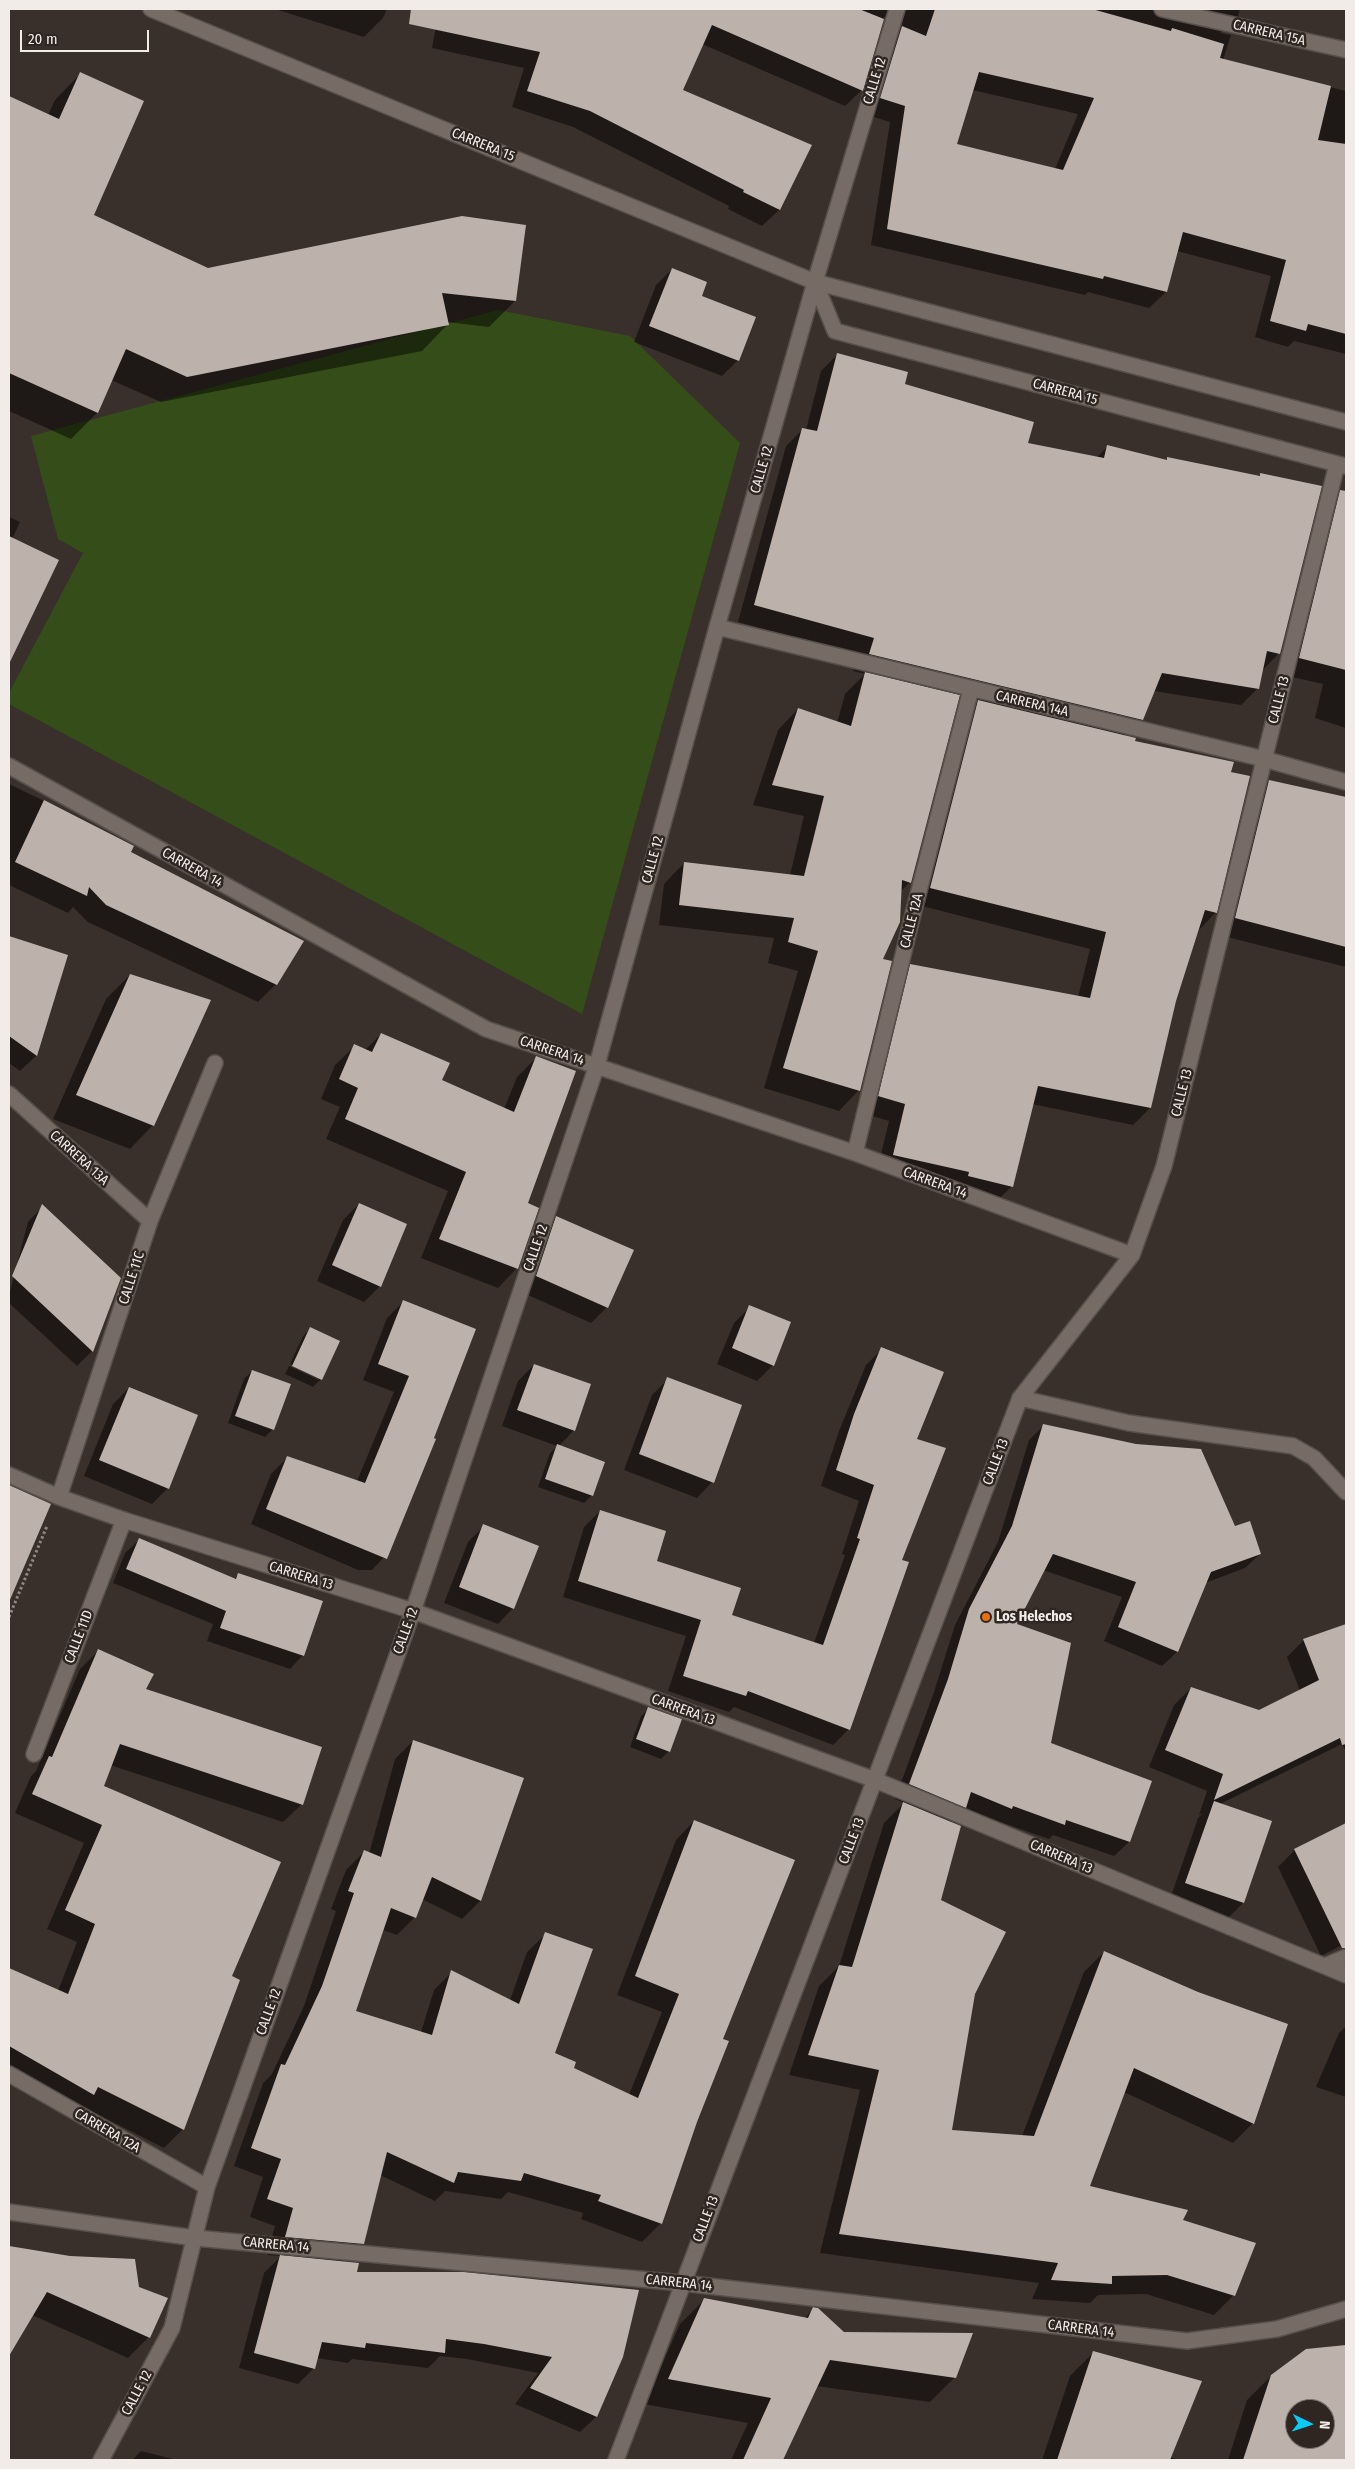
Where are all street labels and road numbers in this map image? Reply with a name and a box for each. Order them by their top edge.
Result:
street label: CARRERA 15A [1231,17,1307,49]
street label: CALLE 12 [860,55,890,107]
street label: CARRERA 15 [449,125,517,165]
street label: CARRERA 15 [1031,375,1099,409]
street label: CALLE 12 [747,444,777,496]
street label: CALLE 13 [1265,674,1293,726]
street label: CARRERA 14A [994,687,1070,721]
street label: CALLE 12 [639,834,667,886]
street label: CARRERA 14 [159,844,225,892]
street label: CALLE 12A [897,892,927,950]
street label: CARRERA 14 [518,1033,586,1069]
street label: CALLE 13 [1168,1067,1196,1119]
street label: CARRERA 13A [46,1127,112,1189]
street label: CARRERA 14 [901,1164,969,1202]
street label: CALLE 12 [520,1222,552,1274]
street label: CALLE 11C [116,1249,148,1307]
street label: CALLE 13 [979,1436,1013,1488]
street label: CARRERA 13 [267,1558,335,1594]
street label: CALLE 12 [390,1605,422,1657]
street label: CALLE 11D [61,1608,97,1666]
street label: CARRERA 13 [649,1691,717,1729]
street label: CALLE 13 [835,1815,869,1867]
street label: CARRERA 13 [1027,1836,1095,1878]
street label: CALLE 12 [253,1986,285,2038]
street label: CARRERA 12A [71,2105,143,2157]
street label: CALLE 13 [689,2193,723,2245]
street label: CARRERA 14 [242,2234,310,2256]
street label: CARRERA 14 [645,2271,713,2295]
street label: CARRERA 14 [1047,2317,1115,2341]
street label: CALLE 12 [118,2368,156,2418]

